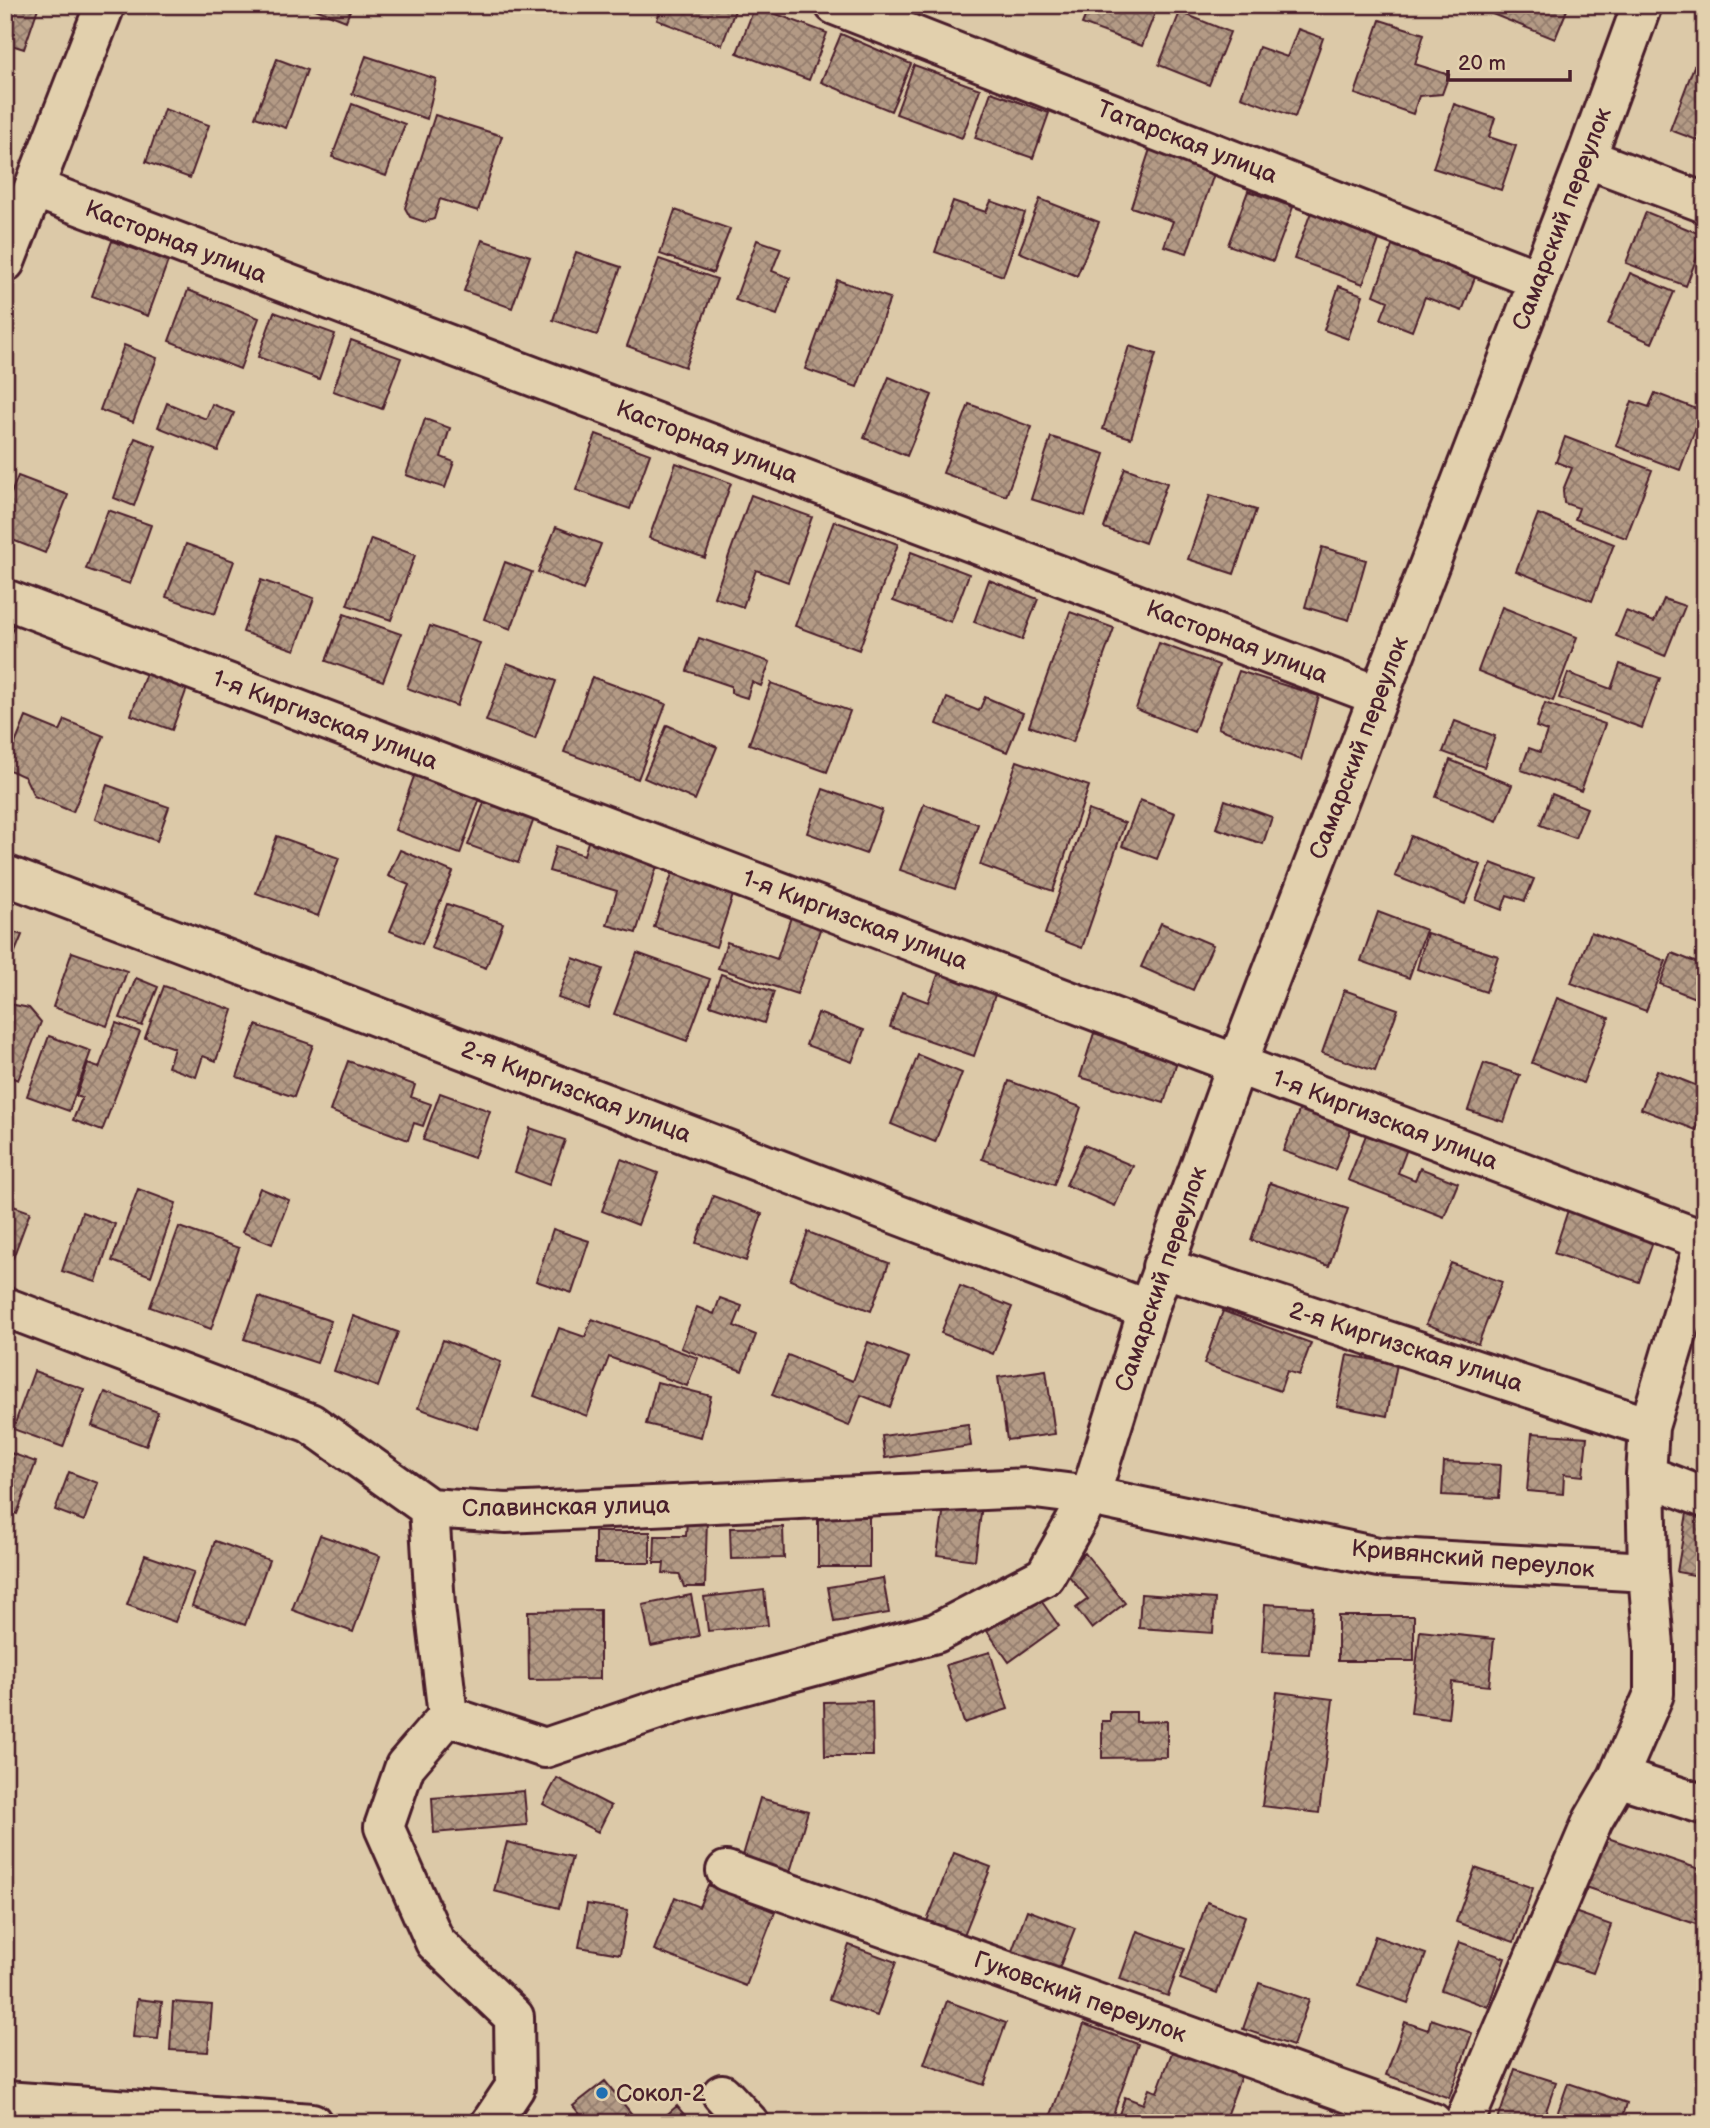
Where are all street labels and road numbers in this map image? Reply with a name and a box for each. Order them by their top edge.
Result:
street label: Татарская улица [1093,94,1281,190]
street label: Самарский переулок [1506,103,1618,334]
street label: Касторная улица [81,194,271,290]
street label: Касторная улица [612,394,802,490]
street label: Касторная улица [1142,594,1332,690]
street label: Самарский переулок [1303,632,1415,863]
street label: 1-я Киргизская улица [208,664,442,776]
street label: 1-я Киргизская улица [738,864,972,976]
street label: 2-я Киргизская улица [457,1035,695,1149]
street label: 1-я Киргизская улица [1268,1064,1502,1176]
street label: Самарский переулок [1109,1162,1213,1395]
street label: 2-я Киргизская улица [1285,1296,1527,1398]
street label: Славинская улица [462,1491,670,1523]
street label: Кривянский переулок [1350,1534,1596,1584]
street label: Гуковский переулок [970,1945,1190,2049]

